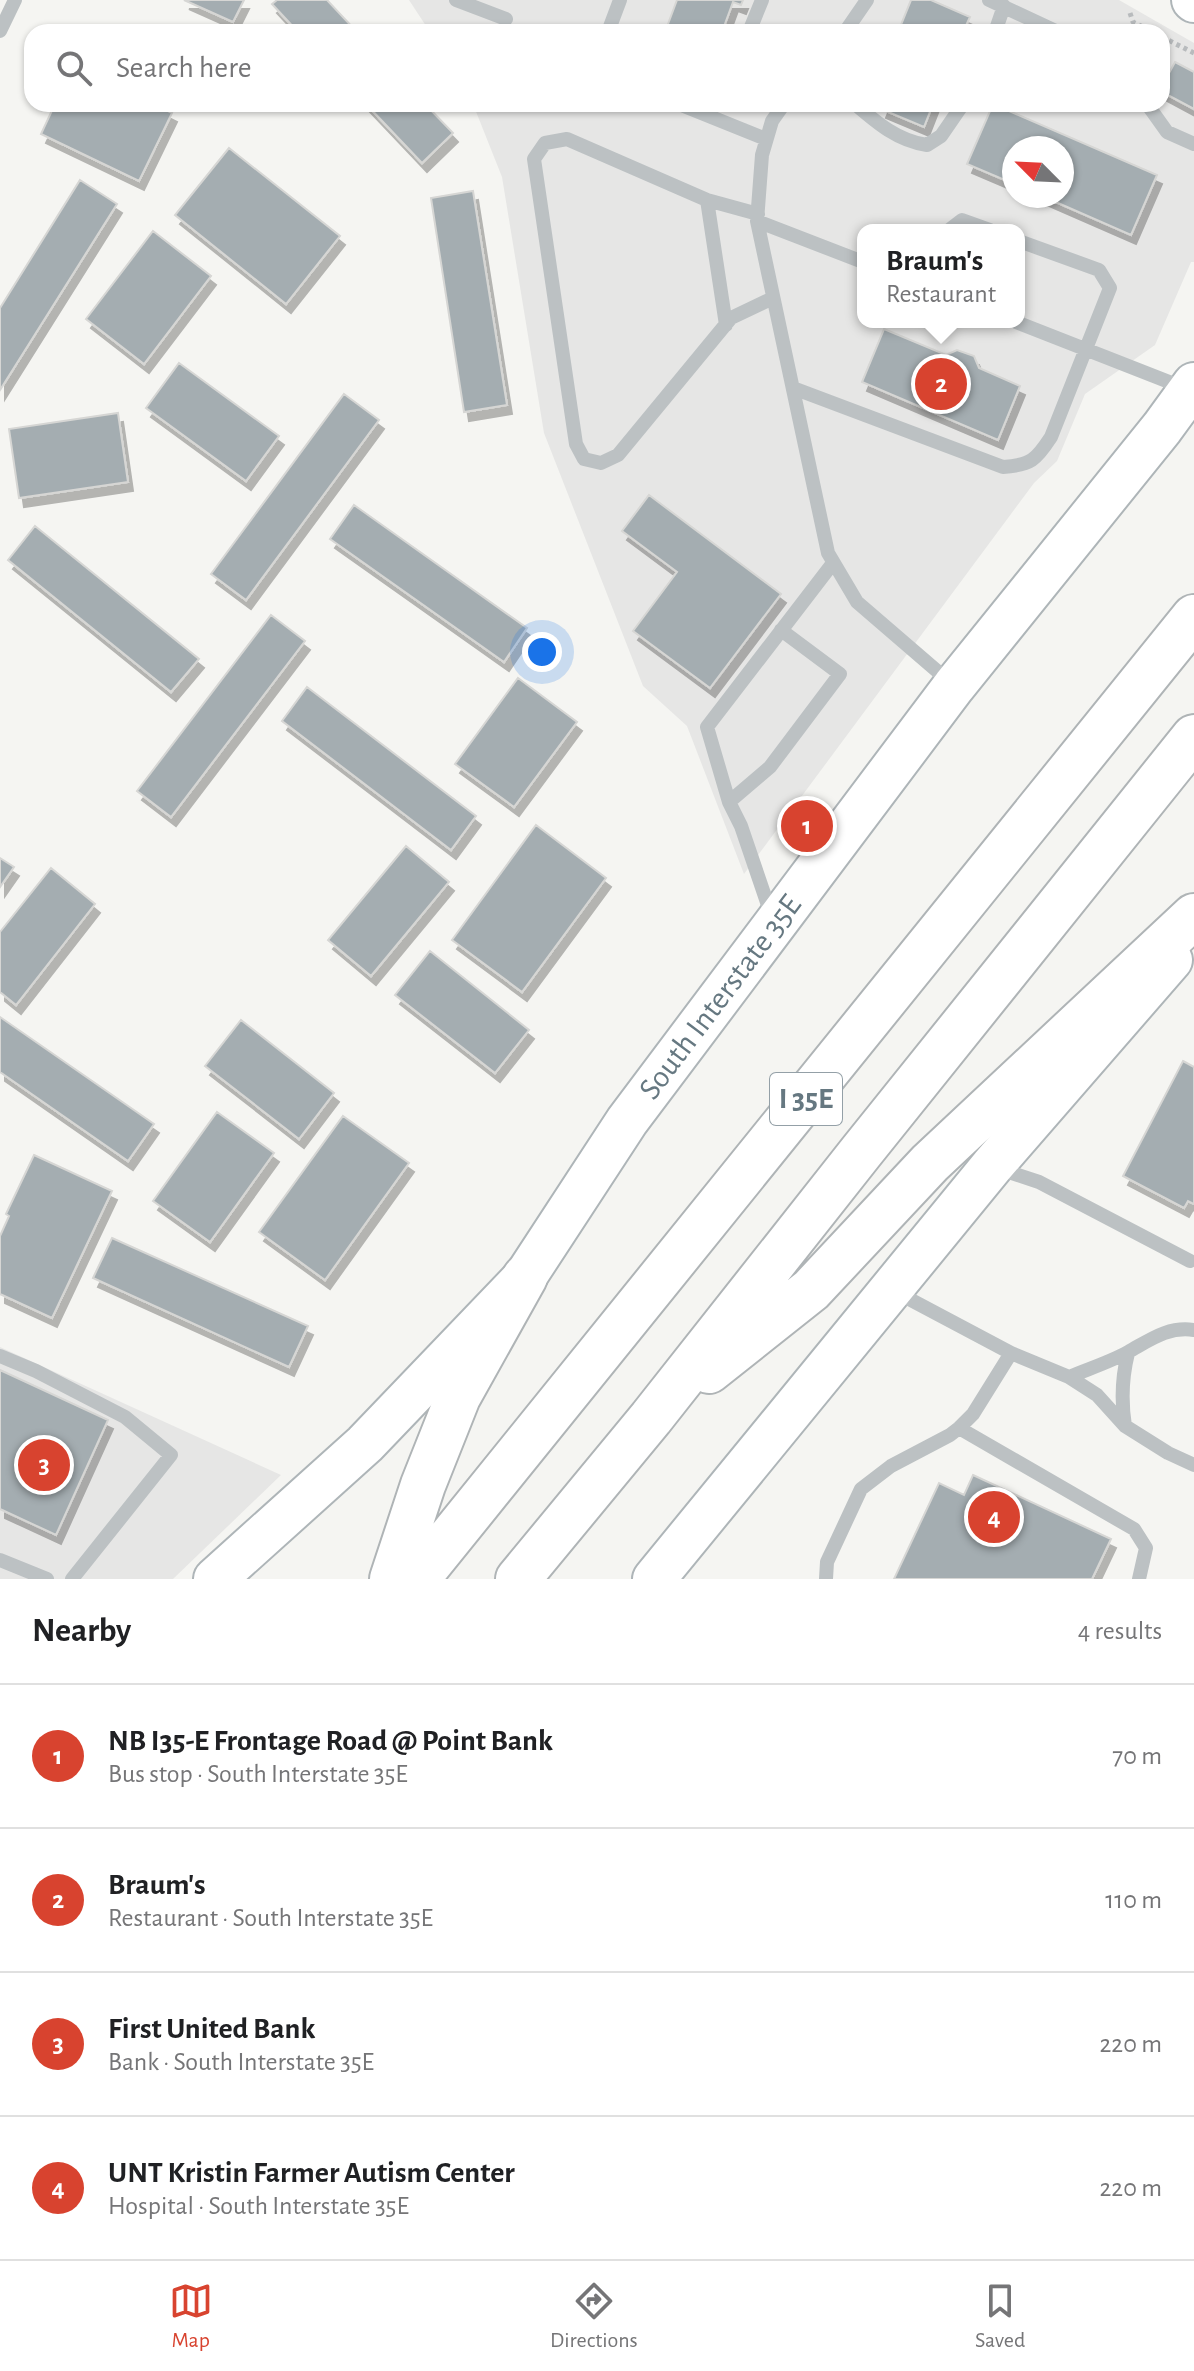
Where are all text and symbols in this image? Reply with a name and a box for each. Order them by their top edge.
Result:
search box [24,24,1170,112]
icon: search [52,46,96,90]
text: Search here [116,53,252,83]
north arrow [1002,136,1074,208]
popup [857,224,1025,328]
text: Braum's [886,246,983,276]
text: Restaurant [886,281,996,307]
pin: 2 [915,354,967,414]
your location [522,632,562,672]
pin: 1 [781,796,833,856]
street label: South Interstate 35E [633,889,807,1105]
road number: I 35E [770,1073,842,1125]
pin: 3 [18,1435,70,1495]
pin: 4 [968,1487,1020,1547]
text: Nearby [32,1614,131,1648]
text: 4 results [1078,1618,1162,1644]
text: NB I35-E Frontage Road @ Point Bank [108,1726,553,1756]
text: 1 [53,1743,63,1769]
text: 70 m [1112,1743,1162,1769]
text: Bus stop · South Interstate 35E [108,1761,408,1787]
text: Braum's [108,1870,205,1900]
text: 2 [52,1887,64,1913]
text: 110 m [1105,1887,1162,1913]
text: Restaurant · South Interstate 35E [108,1905,433,1931]
text: First United Bank [108,2014,315,2044]
text: 3 [52,2031,64,2057]
text: 220 m [1100,2031,1162,2057]
text: Bank · South Interstate 35E [108,2049,374,2075]
text: UNT Kristin Farmer Autism Center [108,2158,515,2188]
text: 4 [51,2175,65,2201]
text: 220 m [1100,2175,1162,2201]
text: Hospital · South Interstate 35E [108,2193,409,2219]
tab: Map [169,2279,213,2353]
tab: Directions [550,2279,638,2353]
tab: Saved [975,2279,1025,2353]

